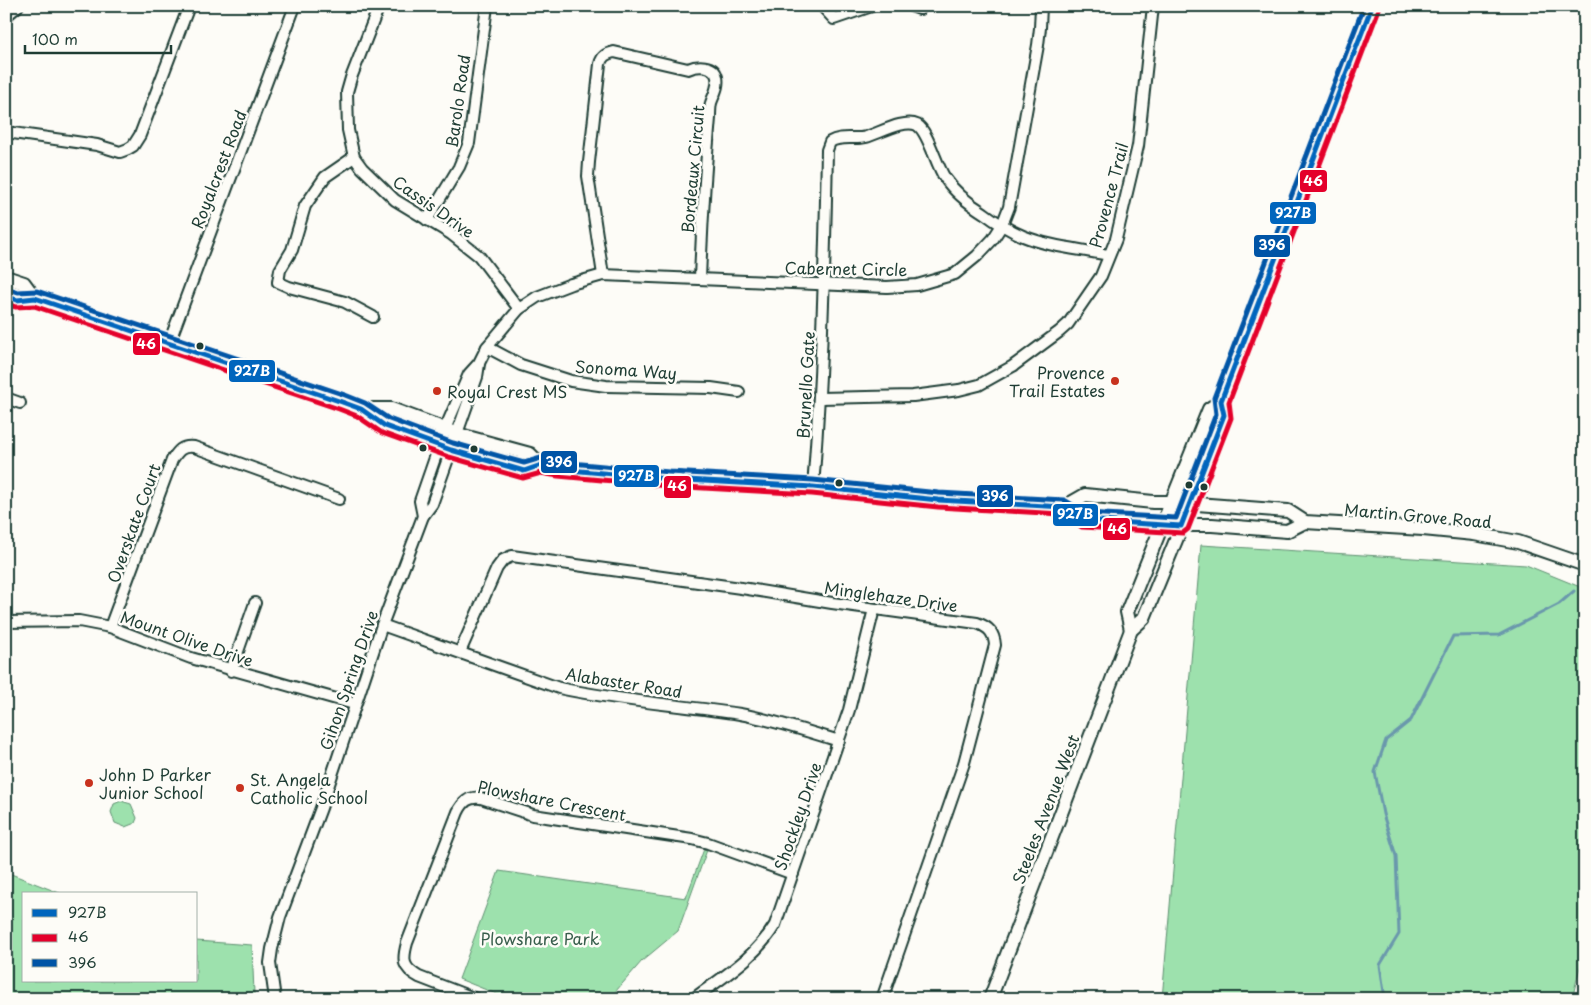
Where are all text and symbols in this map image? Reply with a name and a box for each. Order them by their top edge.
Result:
scale bar [25,22,171,54]
text: 100 m [32,27,78,50]
street label: Barolo Road [439,53,475,149]
street label: Bordeaux Circuit [674,104,710,234]
street label: Royalcrest Road [184,106,252,232]
street label: Provence Trail [1082,140,1134,250]
street label: Cassis Drive [388,169,480,243]
line badge: 46 [1299,169,1328,193]
text: 46 [1303,170,1323,191]
line badge: 927B [1269,201,1317,225]
text: 927B [1275,202,1311,223]
line badge: 396 [1253,234,1291,258]
text: 396 [1259,234,1286,255]
street label: Cabernet Circle [785,255,908,281]
street label: Brunello Gate [790,331,820,439]
line badge: 46 [132,332,161,356]
text: 46 [136,333,156,354]
unlabelled marker [195,341,205,351]
street label: Sonoma Way [574,353,678,385]
line badge: 927B [228,359,276,383]
text: 927B [234,360,270,381]
place label: Provence Trail Estates [1009,360,1105,402]
marker: Provence Trail Estates [1109,375,1121,387]
place label: Royal Crest MS [447,379,568,403]
marker: Royal Crest MS [431,385,443,397]
unlabelled marker [418,443,428,453]
unlabelled marker [469,444,479,454]
line badge: 396 [540,450,578,474]
text: 396 [546,451,573,472]
street label: Overskate Court [100,460,166,586]
line badge: 927B [613,464,660,488]
text: 927B [618,465,654,486]
line badge: 46 [663,475,692,499]
text: 46 [667,475,687,496]
unlabelled marker [834,478,844,488]
unlabelled marker [1184,480,1194,490]
unlabelled marker [1199,482,1209,492]
line badge: 396 [976,484,1014,508]
text: 396 [982,485,1009,506]
street label: Martin Grove Road [1343,497,1493,533]
line badge: 927B [1052,503,1099,527]
text: 927B [1057,503,1093,524]
line badge: 46 [1102,517,1131,541]
text: 46 [1107,518,1127,539]
street label: Minglehaze Drive [823,575,959,617]
street label: Mount Olive Drive [117,604,257,672]
street label: Gihon Spring Drive [313,607,383,753]
street label: Alabaster Road [564,661,684,703]
street label: Steeles Avenue West [1005,731,1085,887]
street label: Shockley Drive [767,759,827,873]
place label: John D Parker Junior School [99,762,212,804]
place label: St. Angela Catholic School [250,767,368,809]
street label: Plowshare Crescent [476,774,629,826]
marker: John D Parker Junior School [83,777,95,789]
marker: St. Angela Catholic School [234,782,246,794]
legend [22,892,198,982]
text: 927B [68,900,107,923]
text: 46 [68,924,88,947]
park label: Plowshare Park [481,926,600,950]
text: 396 [68,950,97,973]

